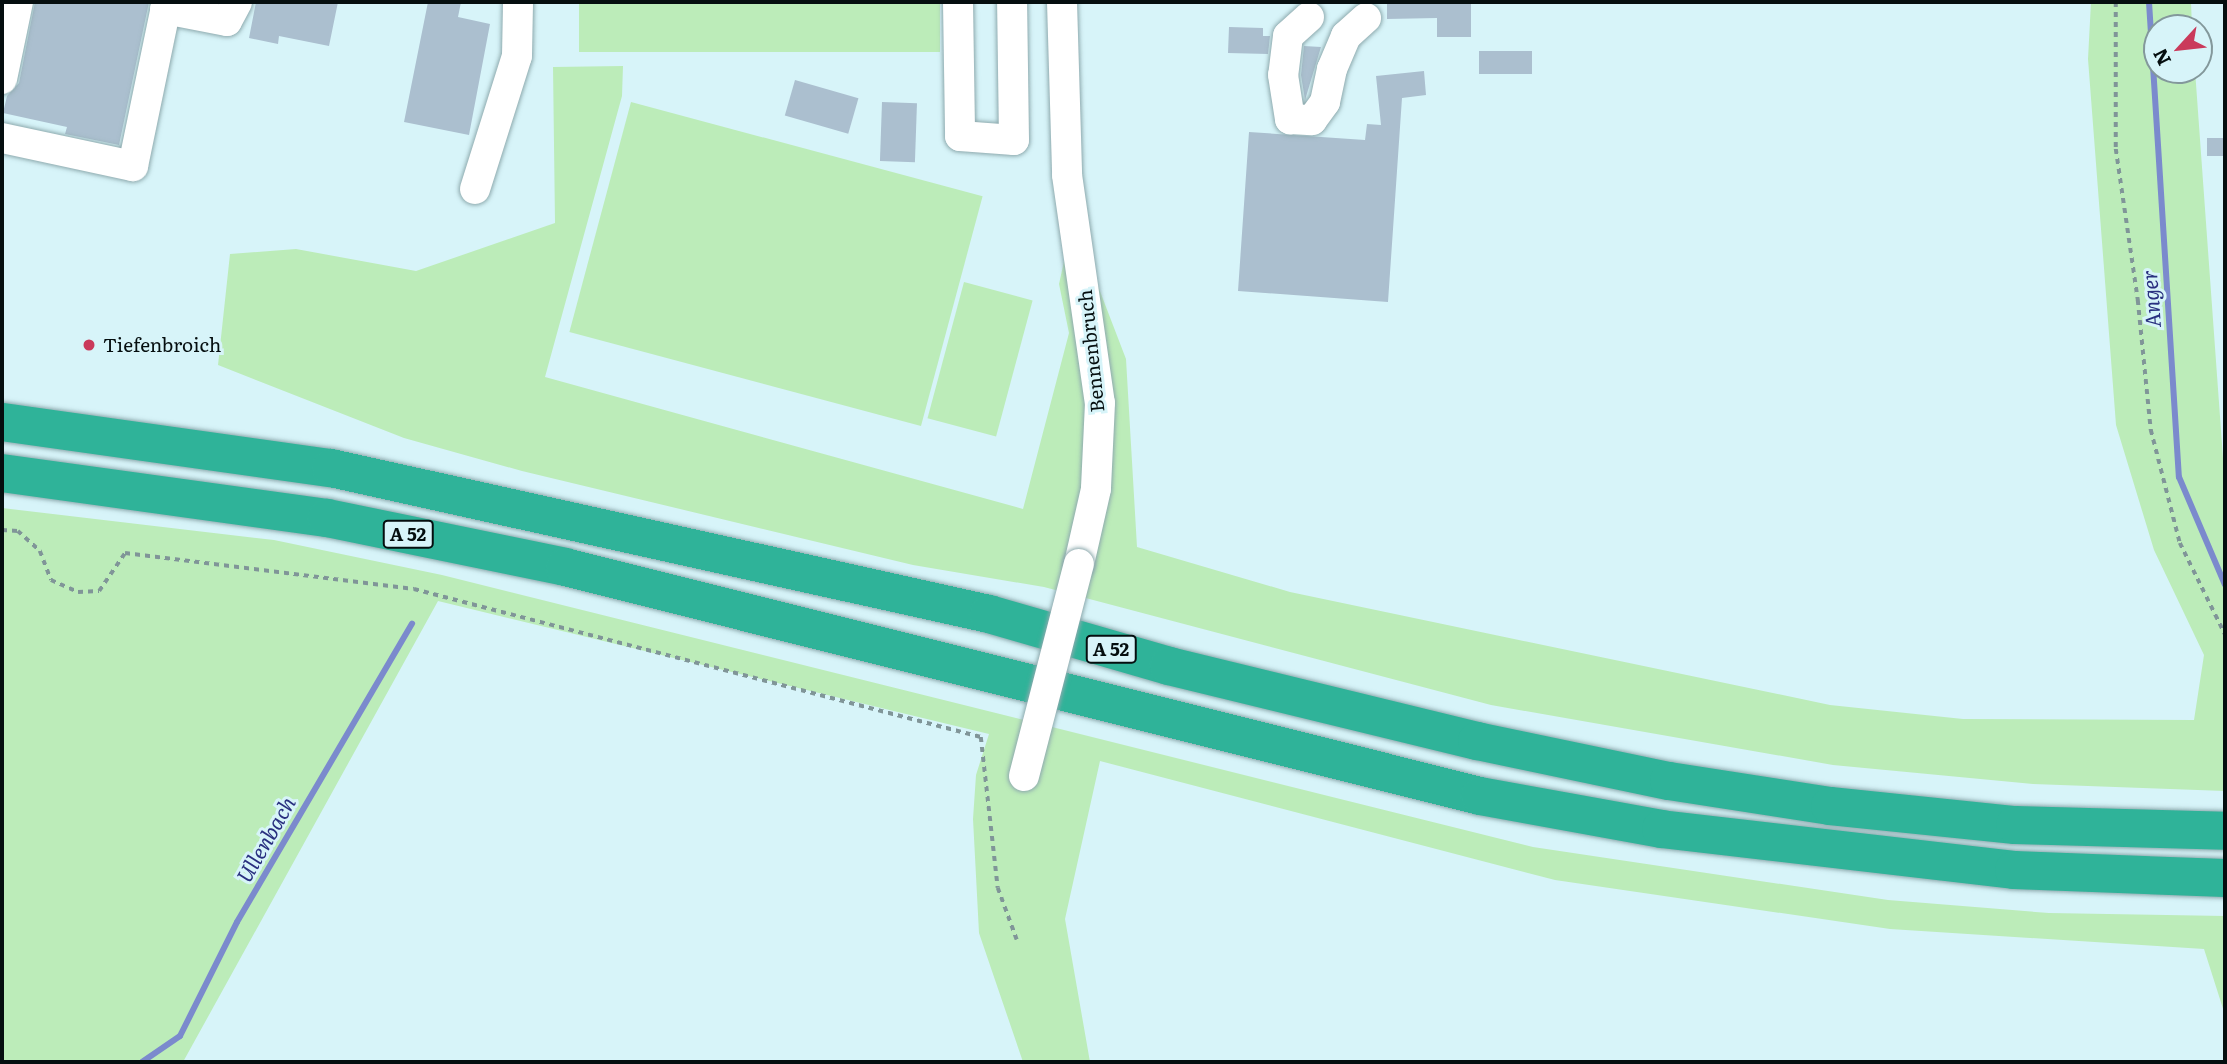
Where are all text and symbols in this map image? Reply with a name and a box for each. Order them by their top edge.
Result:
north arrow [2143,14,2213,84]
text: N [2145,44,2177,71]
water label: Anger [2135,269,2165,329]
street label: Bennenbruch [1073,289,1109,413]
place label: Tiefenbroich [103,334,221,356]
marker: Tiefenbroich [81,337,97,353]
road number: A 52 [382,520,434,548]
road number: A 52 [1085,634,1137,664]
water label: Ullenbach [230,792,300,886]

